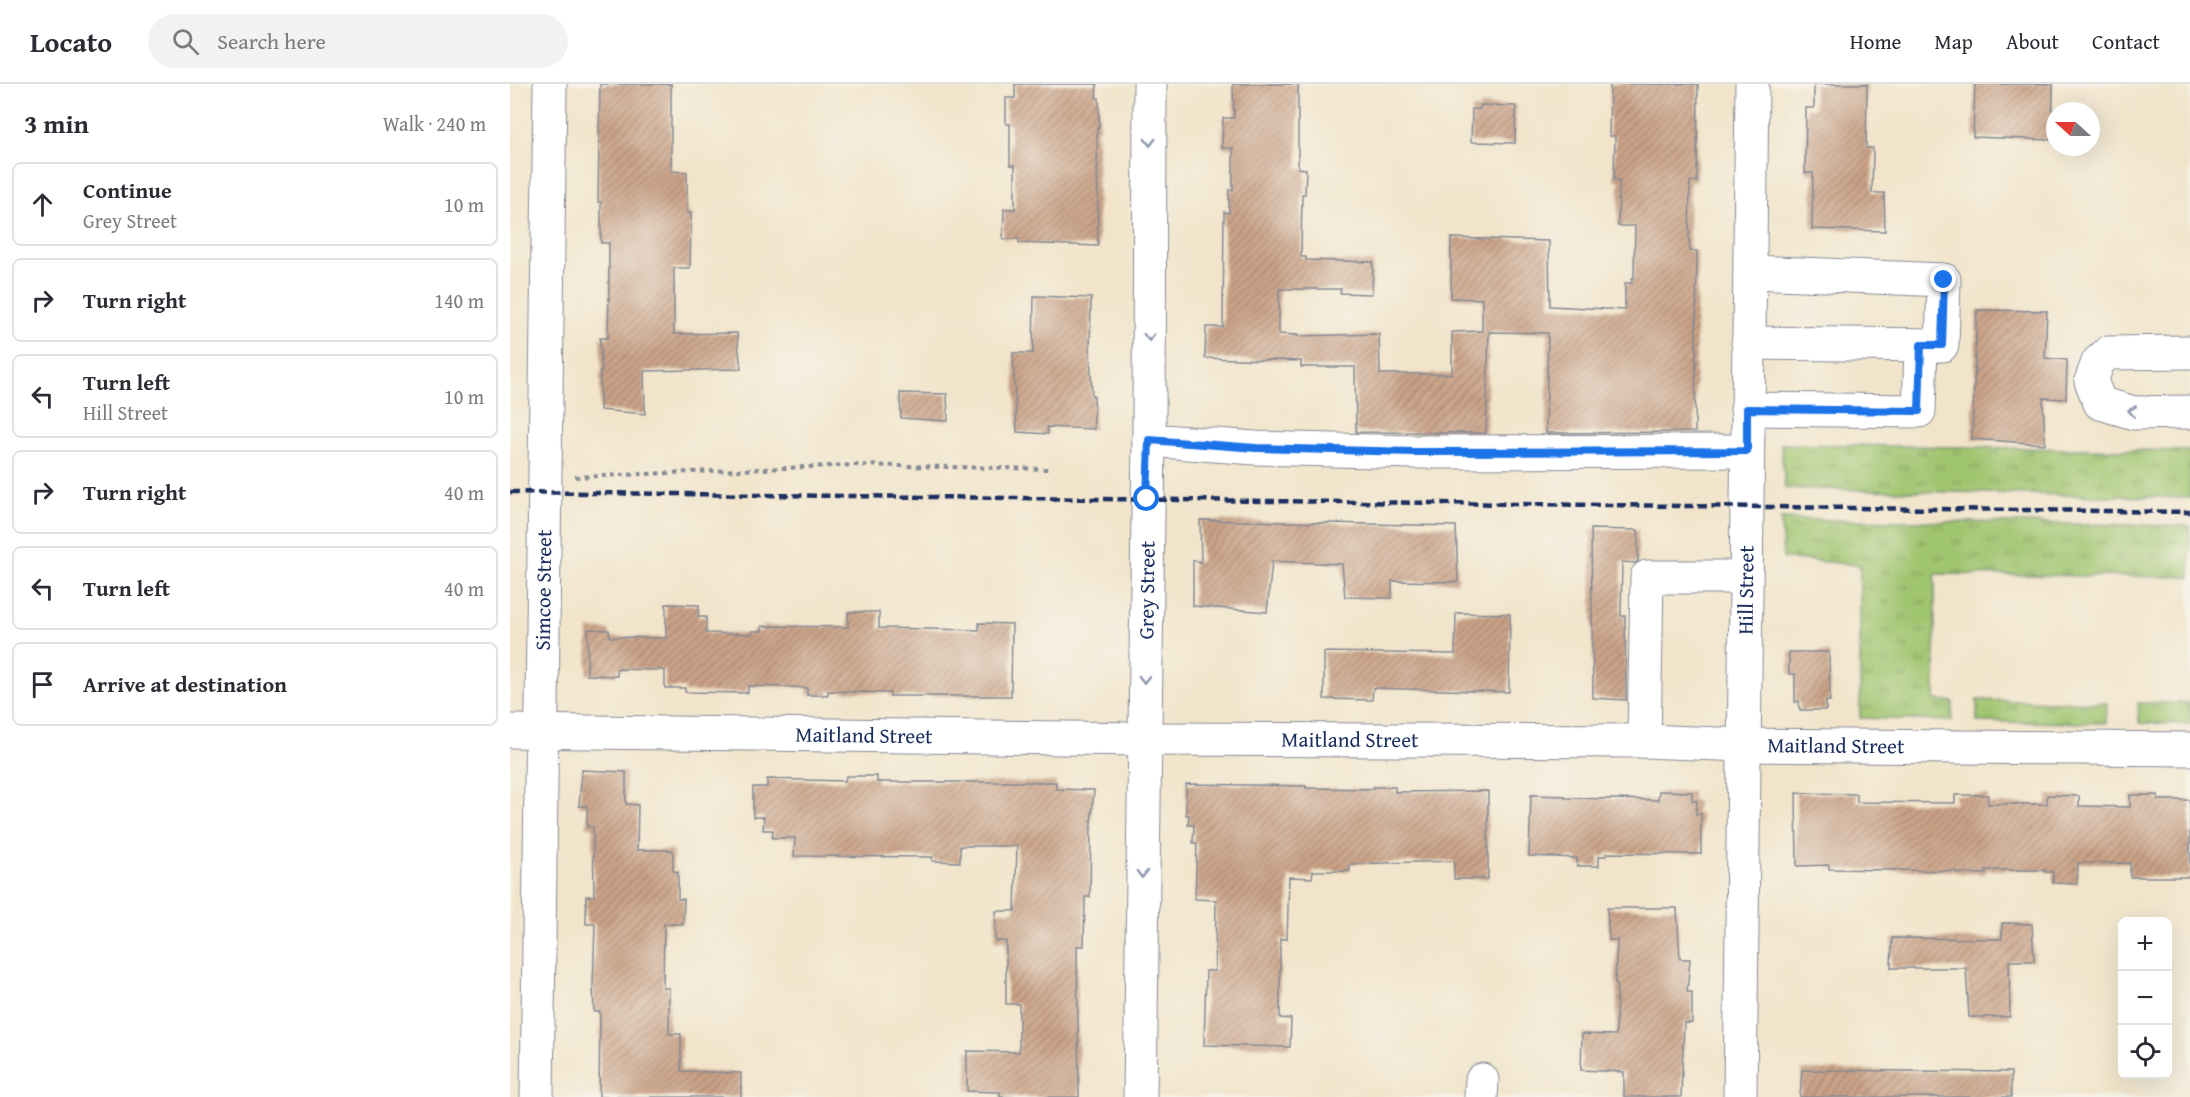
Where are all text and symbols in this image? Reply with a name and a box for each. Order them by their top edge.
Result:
search box [148,14,568,68]
text: Locato [30,21,112,62]
icon: search [169,25,202,58]
text: Search here [217,25,326,57]
text: Home [1850,26,1901,57]
text: Map [1934,26,1973,57]
text: About [2006,26,2059,57]
text: Contact [2092,26,2160,57]
north arrow [2046,102,2100,156]
text: 3 min [24,104,89,143]
text: Walk · 240 m [383,109,486,138]
one-way arrow [1144,138,1156,147]
text: Continue [83,174,172,206]
icon: ahead [26,188,59,221]
text: 10 m [444,190,484,219]
text: Grey Street [83,206,177,235]
route end [1930,266,1956,292]
icon: right [26,284,59,317]
text: Turn right [83,284,186,316]
text: 140 m [434,286,484,315]
one-way arrow [1143,333,1155,342]
text: Turn left [83,366,170,398]
icon: left [26,380,59,413]
text: 10 m [444,382,484,411]
text: Hill Street [83,398,168,427]
one-way arrow [2127,405,2137,418]
icon: right [26,476,59,509]
text: Turn right [83,476,186,508]
text: 40 m [444,478,484,507]
route start [1133,485,1159,511]
street label: Simcoe Street [527,529,559,651]
street label: Grey Street [1130,540,1163,640]
street label: Hill Street [1729,545,1762,635]
icon: left [26,572,59,605]
text: Turn left [83,572,170,604]
text: 40 m [444,574,484,603]
icon: arrive [26,668,59,701]
text: Arrive at destination [83,668,287,700]
one-way arrow [1138,675,1150,684]
street label: Maitland Street [795,719,933,751]
street label: Maitland Street [1281,724,1419,755]
street label: Maitland Street [1767,729,1905,761]
one-way arrow [1136,870,1148,879]
map controls [2118,917,2172,1079]
button: + [2118,917,2172,971]
button: − [2118,971,2172,1025]
button: locate [2118,1025,2172,1079]

